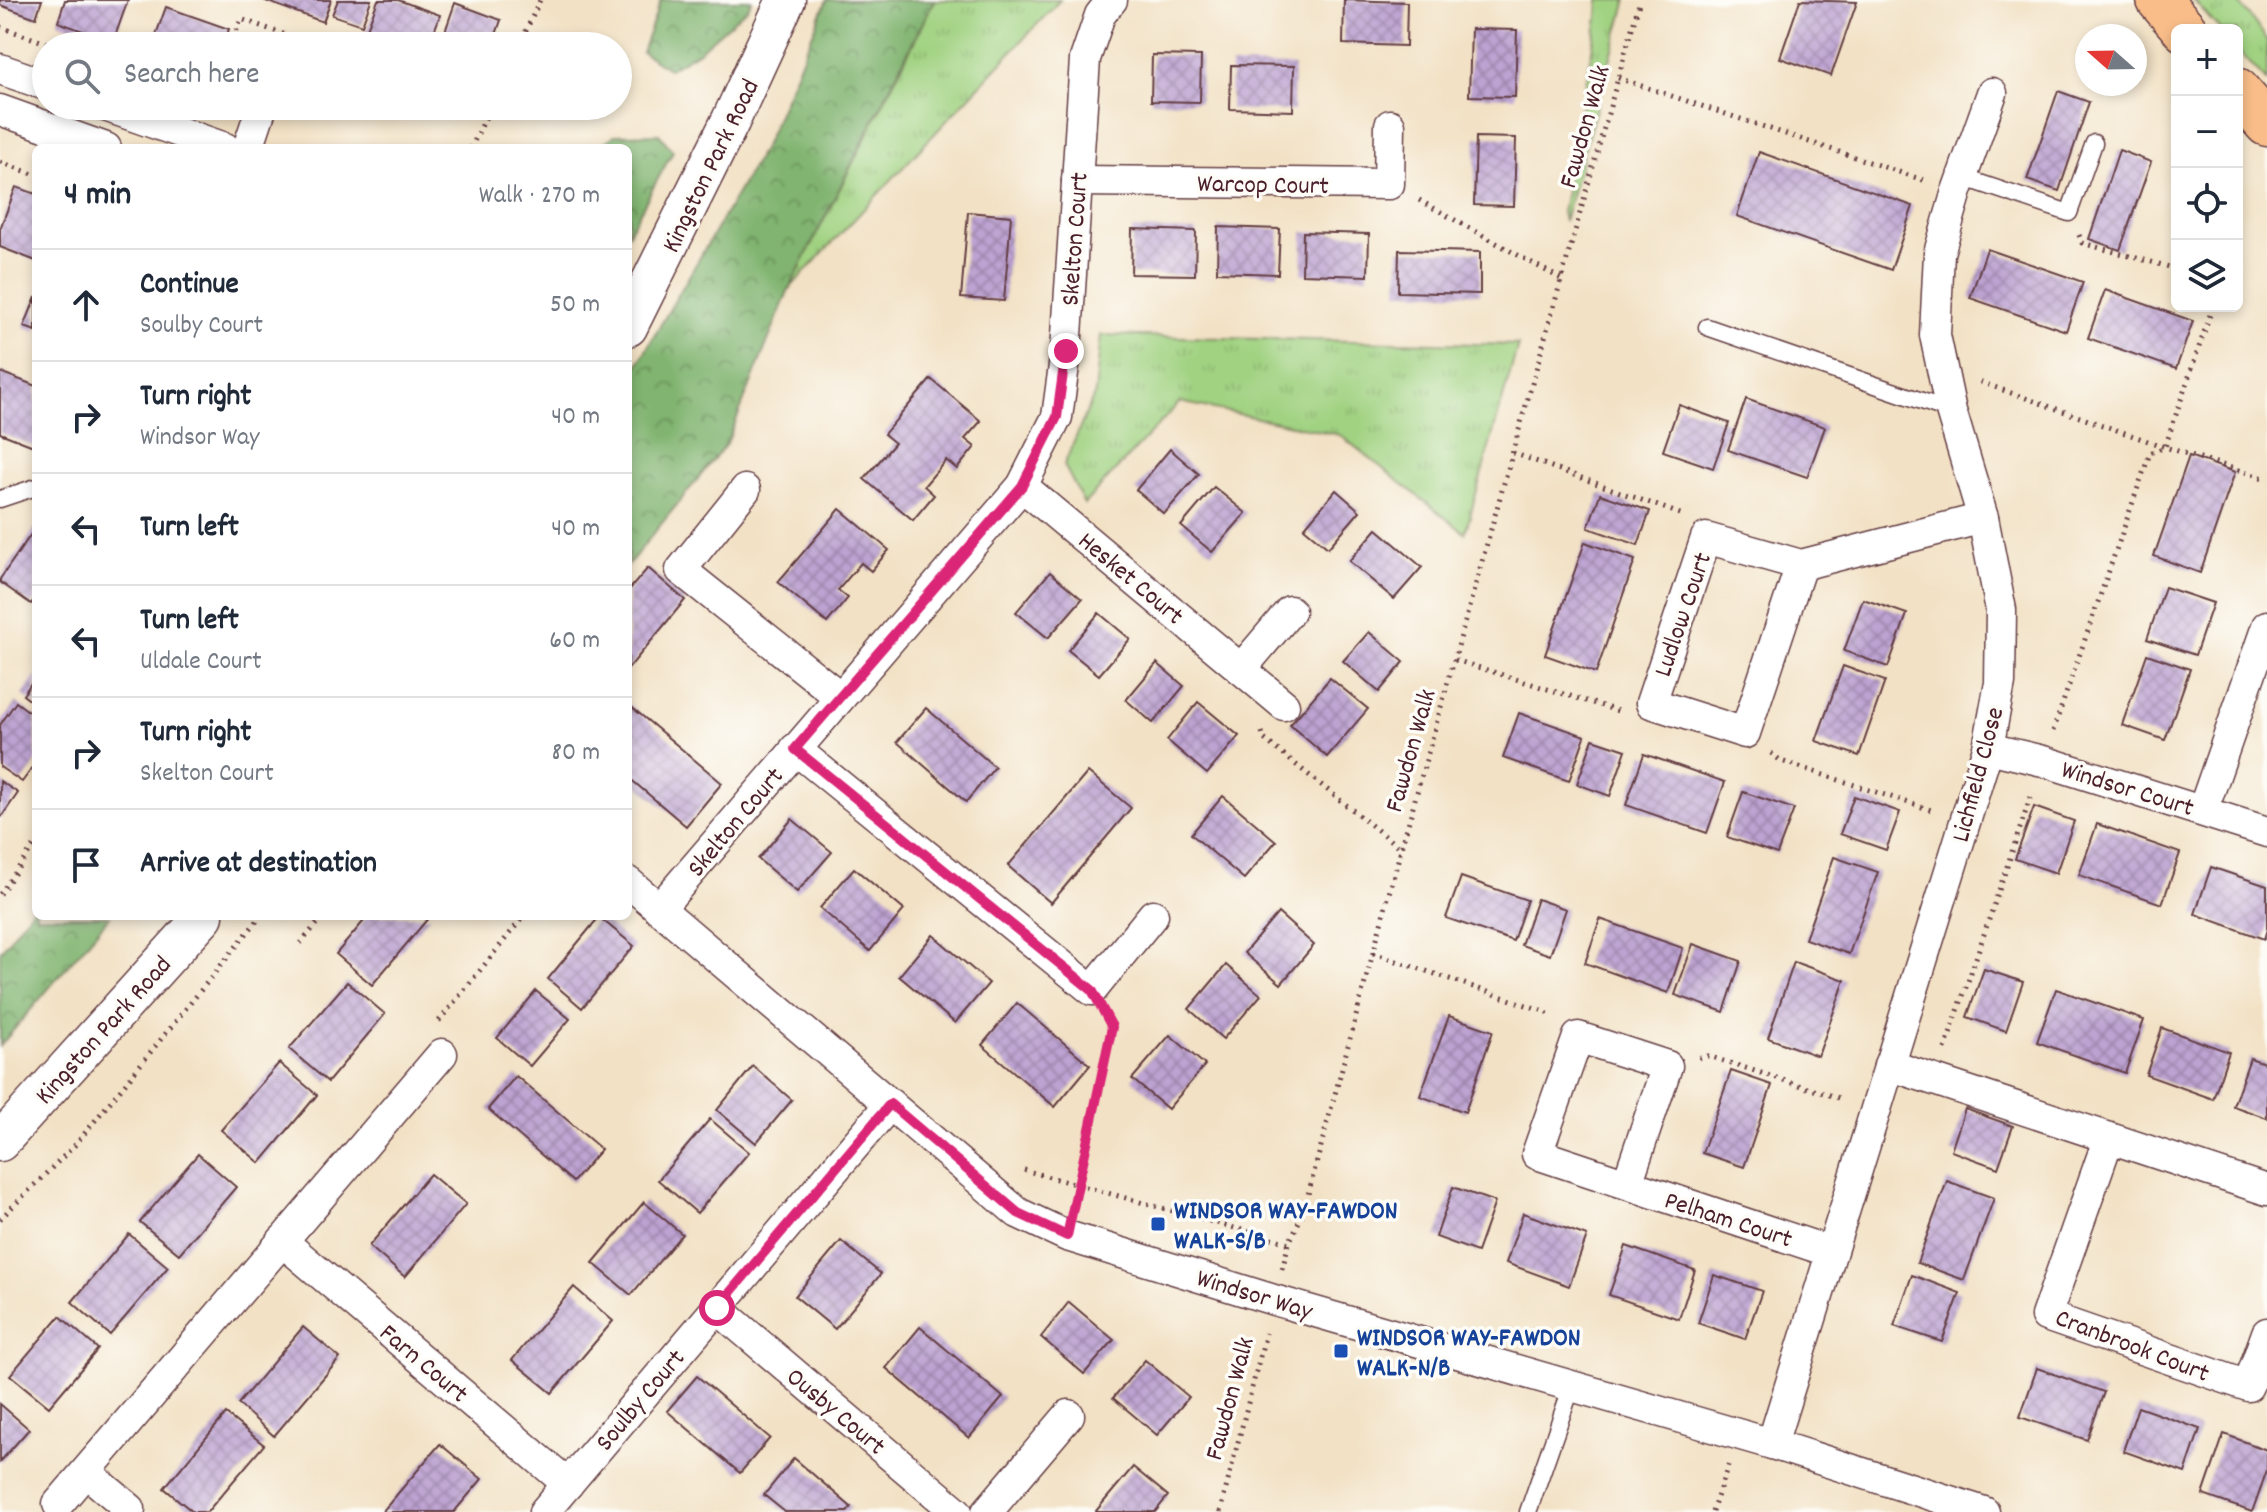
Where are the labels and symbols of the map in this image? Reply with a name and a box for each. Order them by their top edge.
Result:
north arrow [2075,24,2147,96]
street label: Fawdon Walk [1551,61,1622,193]
street label: Kingston Park Road [654,73,770,260]
street label: Warcop Court [1197,167,1329,206]
street label: Skelton Court [1053,171,1100,307]
route end [1048,333,1084,369]
street label: Hesket Court [1069,524,1191,635]
street label: Ludlow Court [1646,548,1723,682]
street label: Fawdon Walk [1377,685,1448,817]
street label: Lichfield Close [1944,703,2015,847]
street label: Windsor Court [2056,753,2198,828]
street label: Skelton Court [680,760,794,886]
street label: Kingston Park Road [28,949,182,1114]
street label: Pelham Court [1659,1183,1797,1259]
place label: WINDSOR WAY-FAWDON WALK-S/B [1174,1194,1398,1261]
marker: WINDSOR WAY-FAWDON WALK-S/B [1149,1215,1167,1233]
street label: Windsor Way [1191,1261,1317,1332]
route start [699,1290,735,1326]
street label: Cranbrook Court [2049,1301,2214,1394]
street label: Farn Court [370,1316,476,1413]
place label: WINDSOR WAY-FAWDON WALK-N/B [1357,1321,1581,1388]
street label: Fawdon Walk [1197,1333,1266,1465]
street label: Soulby Court [588,1342,696,1460]
marker: WINDSOR WAY-FAWDON WALK-N/B [1332,1342,1350,1360]
street label: Ousby Court [777,1360,893,1466]

